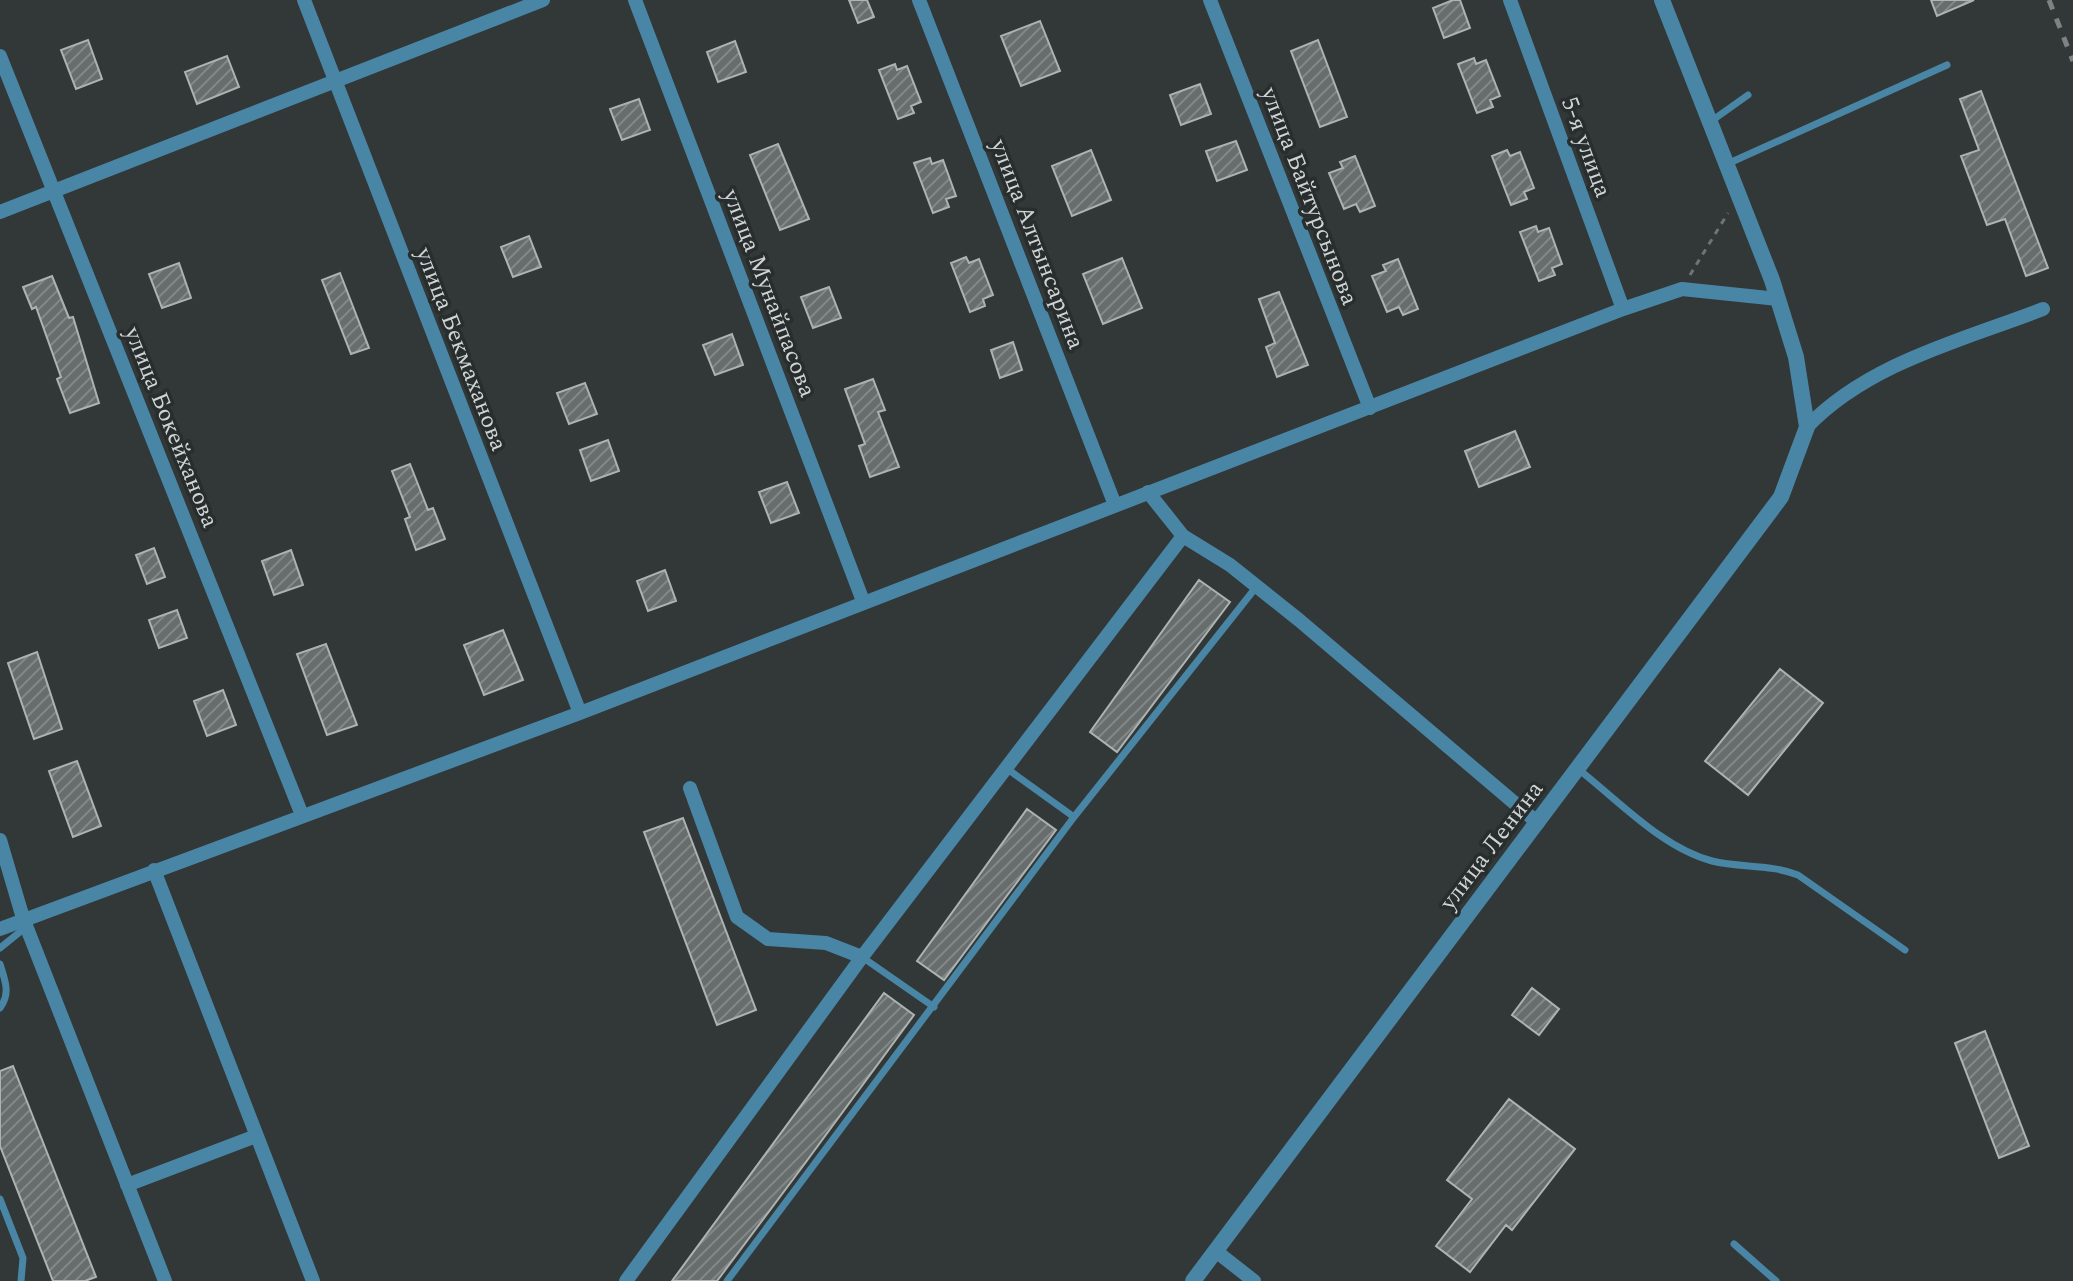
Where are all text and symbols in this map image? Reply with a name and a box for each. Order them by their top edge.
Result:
street label: улица Байтурсынова [1251,81,1367,311]
street label: 5-я улица [1551,92,1621,203]
street label: улица Алтынсарина [980,133,1094,355]
street label: улица Мунайпасова [712,183,825,403]
street label: улица Бекмаханова [405,241,517,457]
street label: улица Бокейханова [114,321,228,534]
street label: улица Ленина [1430,773,1553,919]

